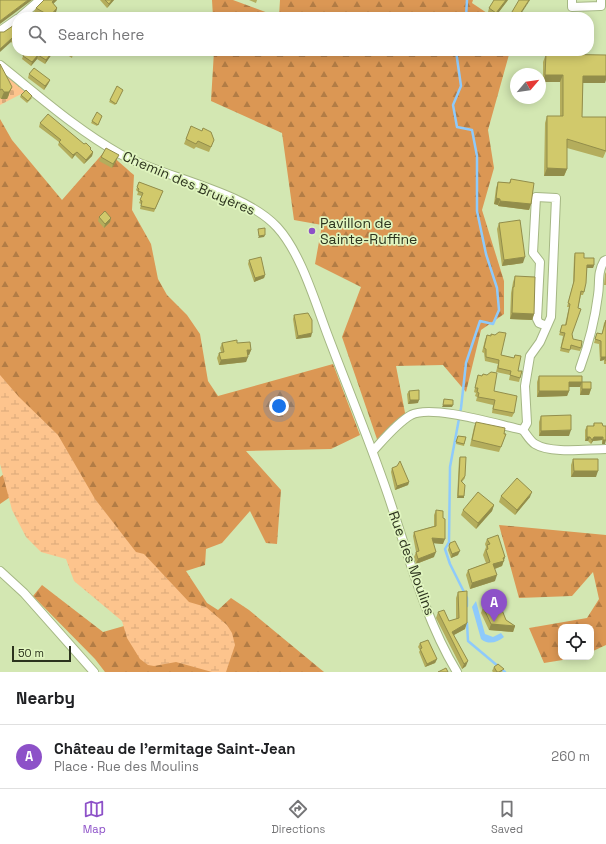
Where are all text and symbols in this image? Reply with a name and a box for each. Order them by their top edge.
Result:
search box [12,12,594,56]
icon: search [26,23,48,45]
text: Search here [58,25,144,44]
north arrow [510,68,546,104]
street label: Chemin des Bruyères [120,147,258,219]
place label: Pavillon de Sainte-Ruffine [320,214,417,248]
marker: Pavillon de Sainte-Ruffine [307,226,317,236]
your location [269,396,289,416]
street label: Rue des Moulins [385,508,439,618]
pin: A [481,589,507,622]
map controls [558,624,594,660]
button: locate [558,624,594,660]
scale bar [12,644,71,663]
text: 50 m [18,646,44,660]
text: Nearby [16,687,75,709]
text: Château de l'ermitage Saint-Jean [54,739,296,758]
text: A [25,748,33,765]
text: 260 m [551,748,590,765]
text: Place · Rue des Moulins [54,758,199,775]
tab: Map [83,798,106,836]
tab: Directions [271,798,325,836]
tab: Saved [491,798,523,836]

